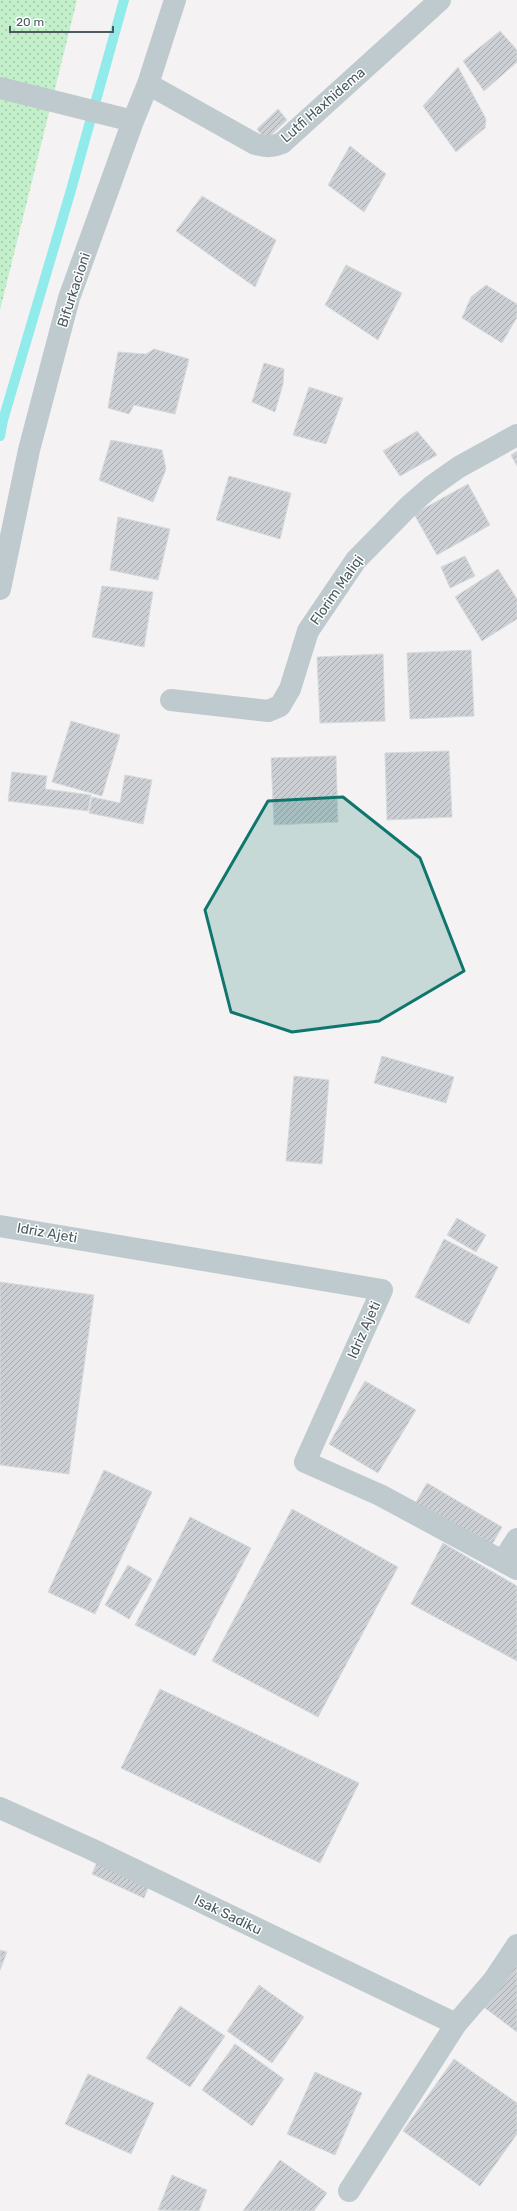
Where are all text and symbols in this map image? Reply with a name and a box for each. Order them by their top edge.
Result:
scale bar [10,8,113,34]
text: 20 m [16,15,44,29]
street label: Lutfi Haxhidema [277,64,369,146]
street label: Bifurkacioni [54,250,94,330]
street label: Florim Maliqi [307,552,367,628]
street label: Idriz Ajeti [15,1219,79,1247]
street label: Idriz Ajeti [344,1299,384,1361]
street label: Isak Sadiku [191,1891,265,1939]

